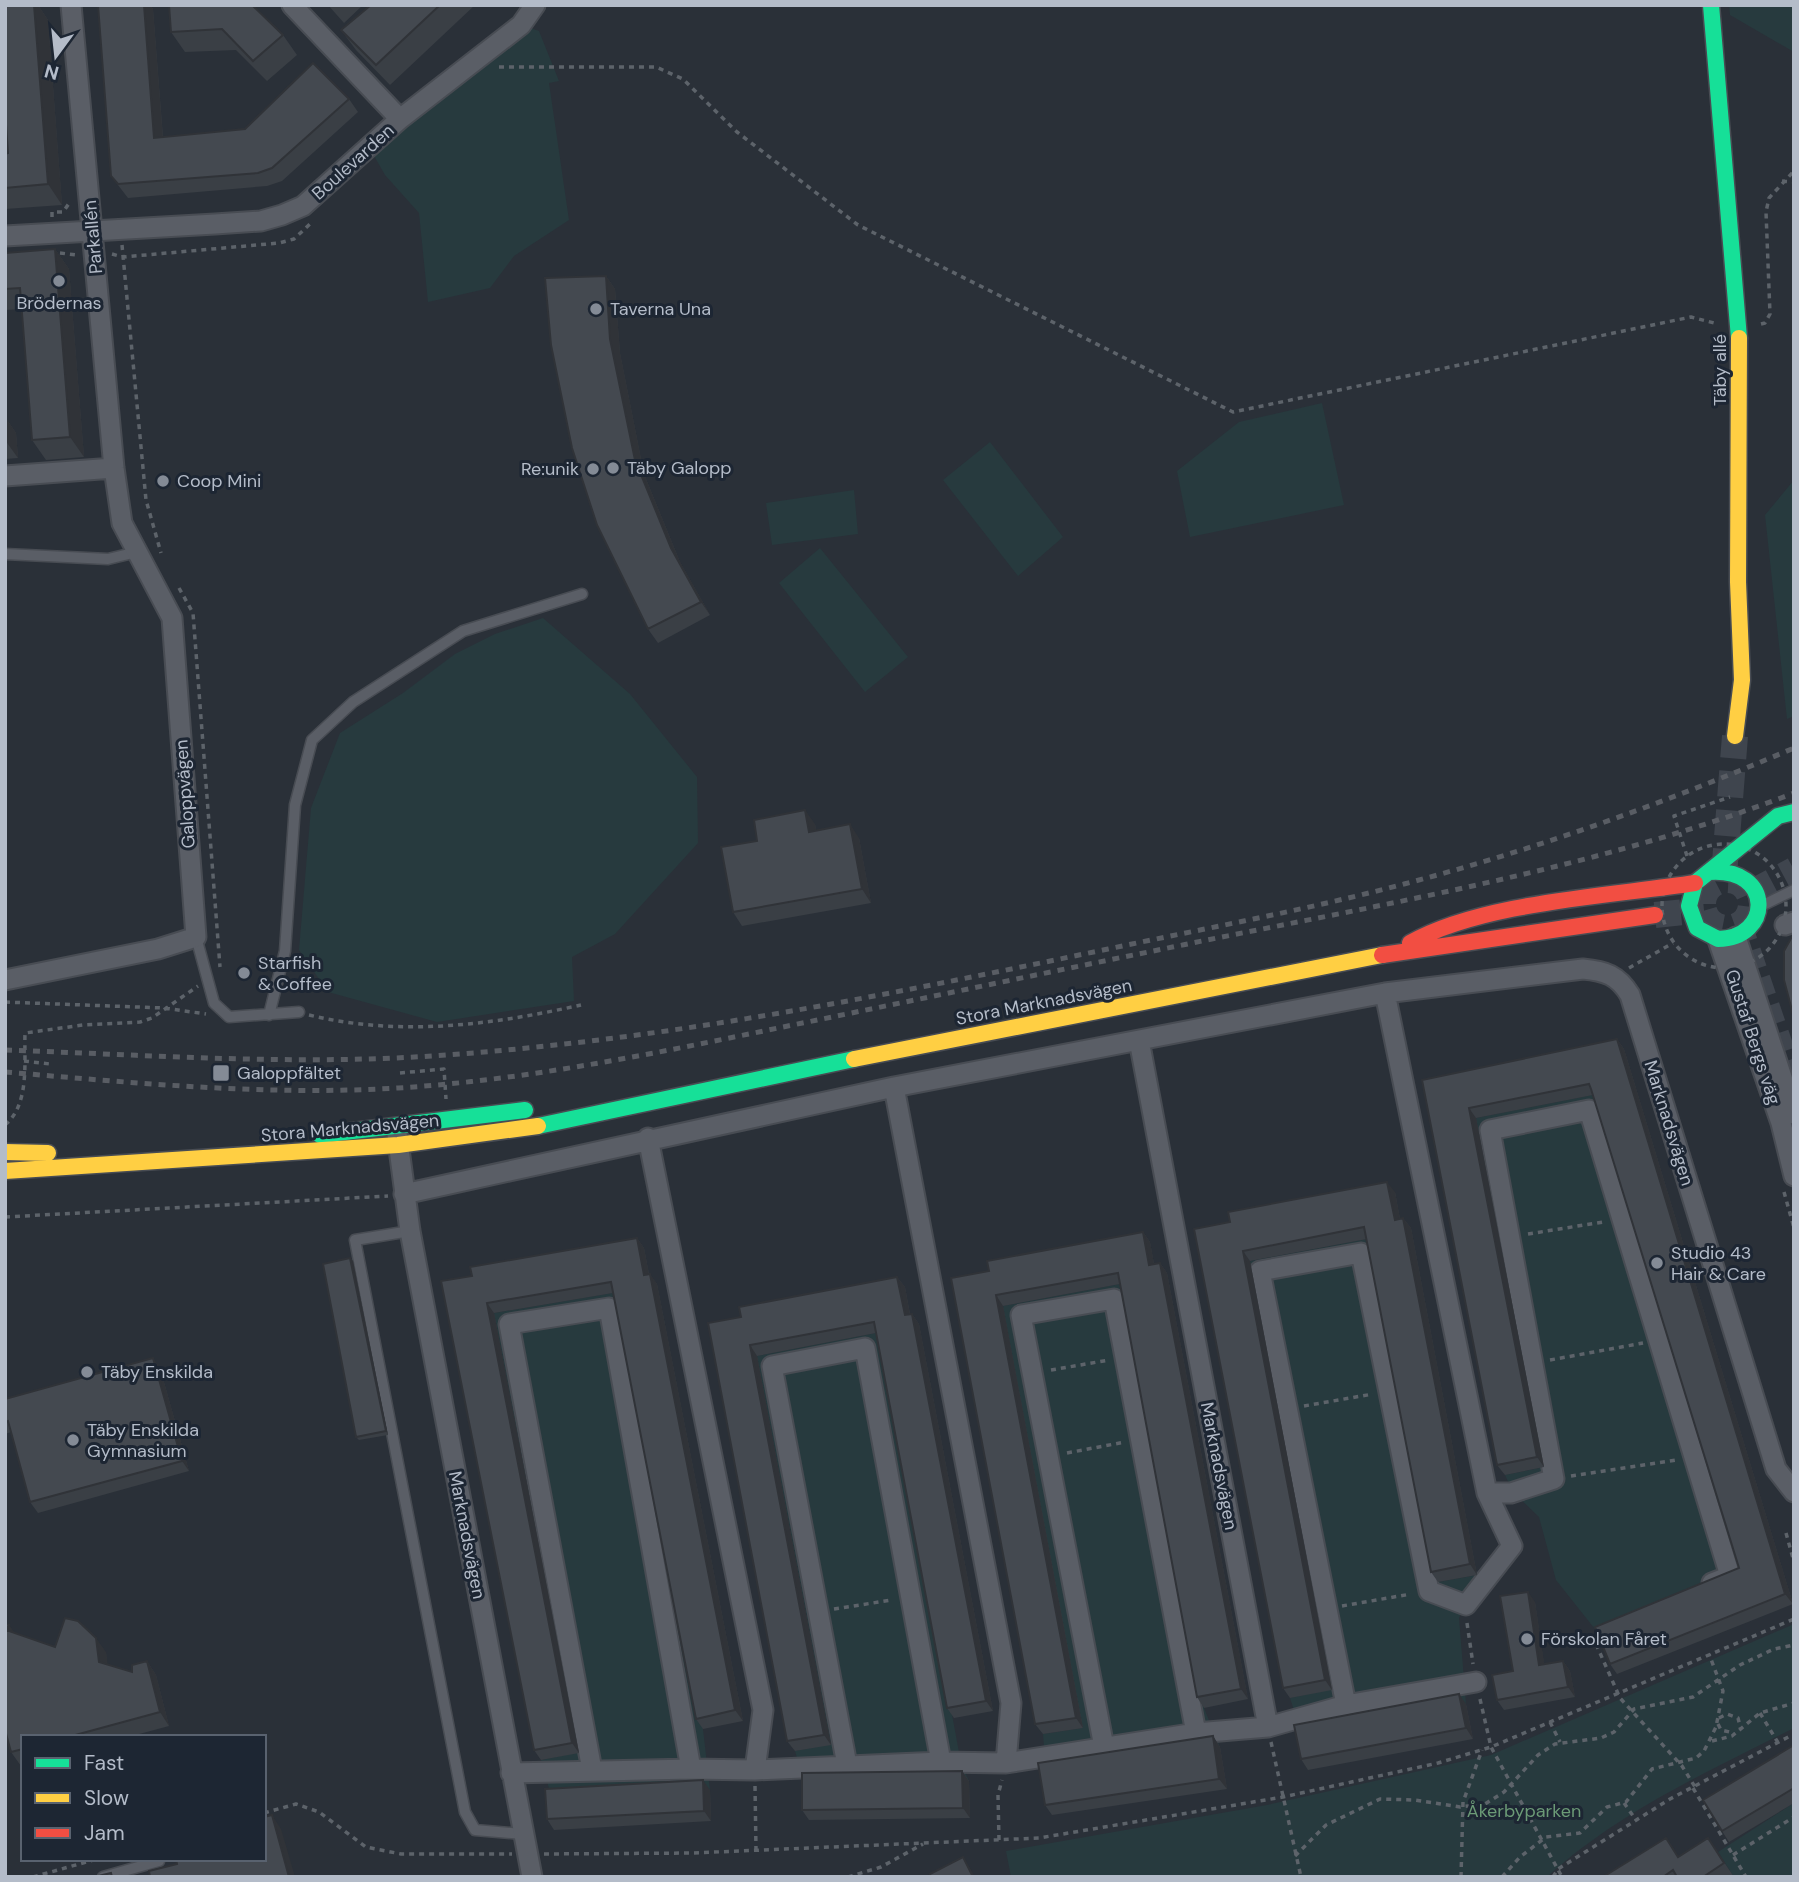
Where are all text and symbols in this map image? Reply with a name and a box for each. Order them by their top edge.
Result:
north arrow [21,21,91,91]
text: N [42,58,62,86]
street label: Boulevarden [307,119,399,205]
street label: Parkallén [78,199,108,275]
marker: Brödernas [51,273,67,289]
place label: Brödernas [16,291,102,315]
place label: Taverna Una [610,297,711,321]
marker: Taverna Una [588,301,604,317]
street label: Täby allé [1708,334,1732,406]
place label: Täby Galopp [627,456,732,480]
place label: Re:unik [521,457,579,481]
marker: Täby Galopp [605,460,621,476]
marker: Re:unik [585,461,601,477]
place label: Coop Mini [177,469,261,493]
marker: Coop Mini [155,473,171,489]
street label: Galoppvägen [169,739,201,849]
place label: Starfish & Coffee [258,951,332,996]
marker: Starfish & Coffee [236,965,252,981]
street label: Gustaf Bergs väg [1720,966,1786,1108]
street label: Stora Marknadsvägen [954,973,1134,1031]
street label: Marknadsvägen [1639,1057,1699,1189]
place label: Galoppfältet [237,1061,341,1085]
marker: Galoppfältet [211,1063,231,1083]
street label: Stora Marknadsvägen [260,1108,440,1148]
place label: Studio 43 Hair & Care [1671,1241,1766,1286]
marker: Studio 43 Hair & Care [1649,1255,1665,1271]
place label: Täby Enskilda [101,1360,213,1384]
marker: Täby Enskilda [79,1364,95,1380]
street label: Marknadsvägen [1195,1400,1243,1532]
place label: Täby Enskilda Gymnasium [87,1418,199,1463]
marker: Täby Enskilda Gymnasium [65,1432,81,1448]
street label: Marknadsvägen [443,1469,491,1601]
place label: Förskolan Fåret [1541,1627,1667,1651]
marker: Förskolan Fåret [1519,1631,1535,1647]
legend [21,1735,266,1861]
text: Fast [84,1749,124,1777]
text: Slow [84,1784,129,1812]
park label: Åkerbyparken [1467,1799,1581,1823]
text: Jam [84,1819,125,1847]

